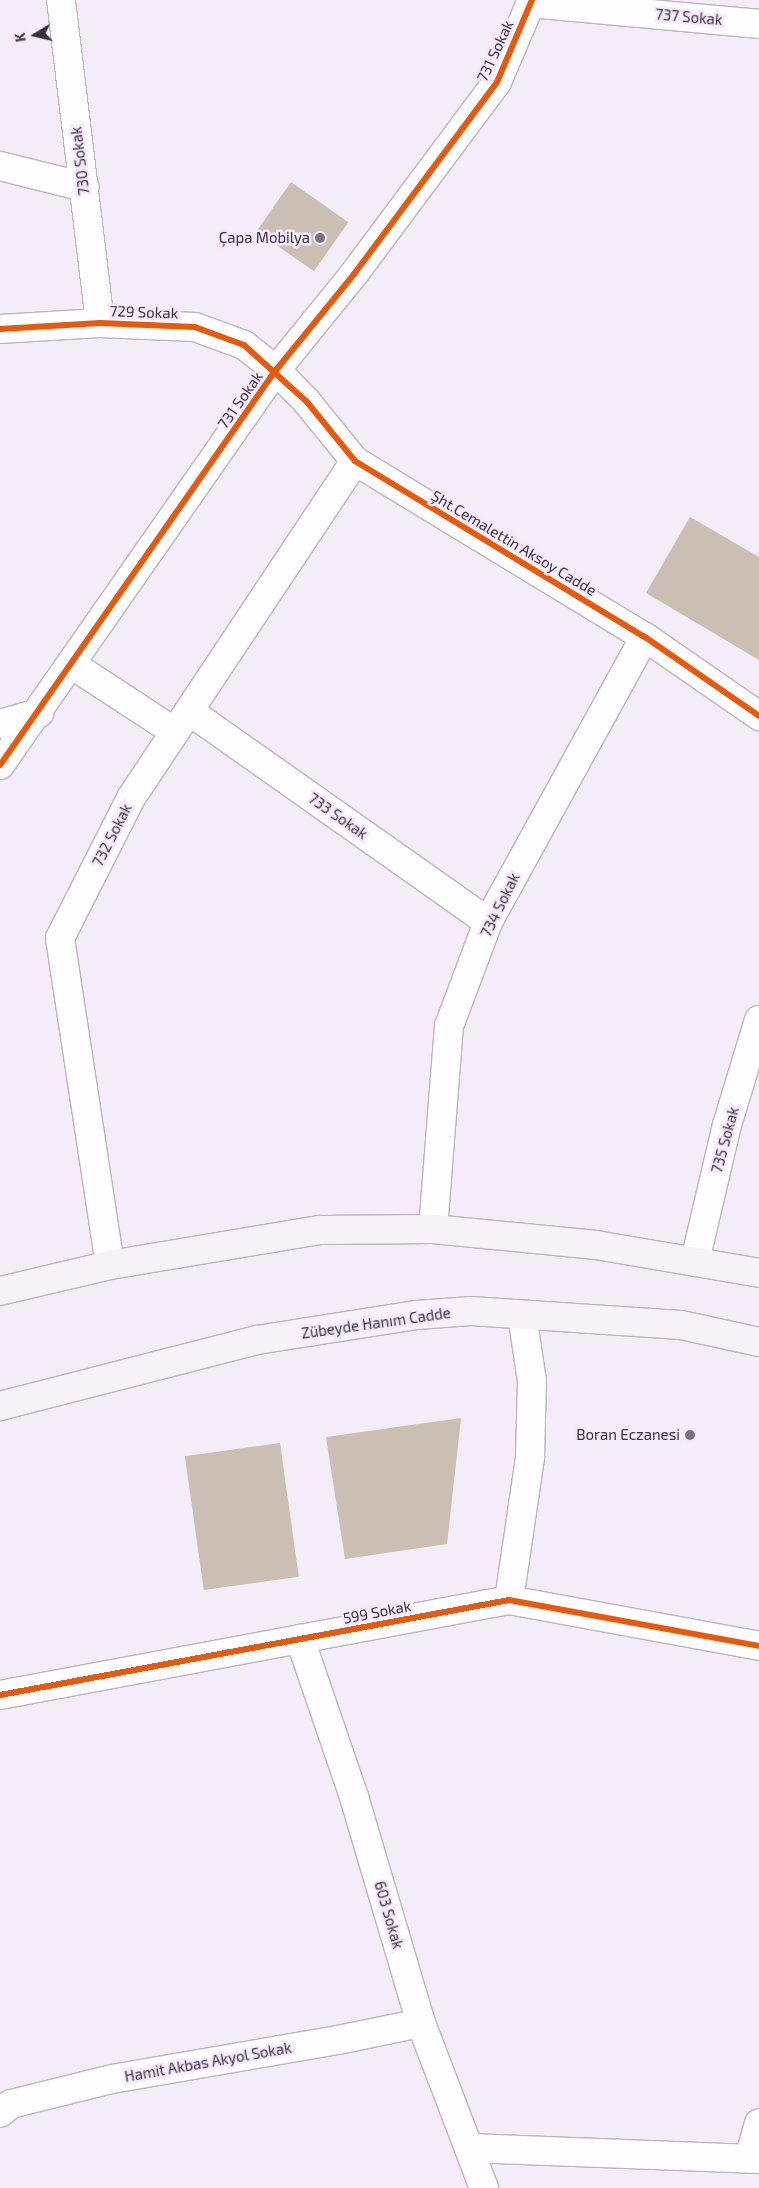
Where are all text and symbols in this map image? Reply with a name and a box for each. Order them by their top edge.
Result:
street label: 737 Sokak [655,5,723,29]
north arrow [10,10,60,60]
street label: 731 Sokak [473,17,517,85]
text: K [11,32,29,43]
street label: 730 Sokak [67,126,93,196]
place label: Çapa Mobilya [219,229,310,247]
marker: Çapa Mobilya [314,232,326,244]
street label: 729 Sokak [109,302,179,322]
street label: 731 Sokak [214,368,266,432]
street label: Şht.Cemalettin Aksoy Cadde [428,486,600,600]
street label: 733 Sokak [305,789,371,843]
street label: 732 Sokak [88,801,136,869]
street label: 734 Sokak [477,870,523,940]
street label: 735 Sokak [708,1105,742,1175]
street label: Zübeyde Hanım Cadde [300,1304,452,1342]
place label: Boran Eczanesi [576,1426,680,1444]
marker: Boran Eczanesi [684,1429,696,1441]
street label: 599 Sokak [341,1597,413,1627]
street label: 603 Sokak [371,1879,407,1951]
street label: Hamit Akbas Akyol Sokak [123,2038,293,2086]

